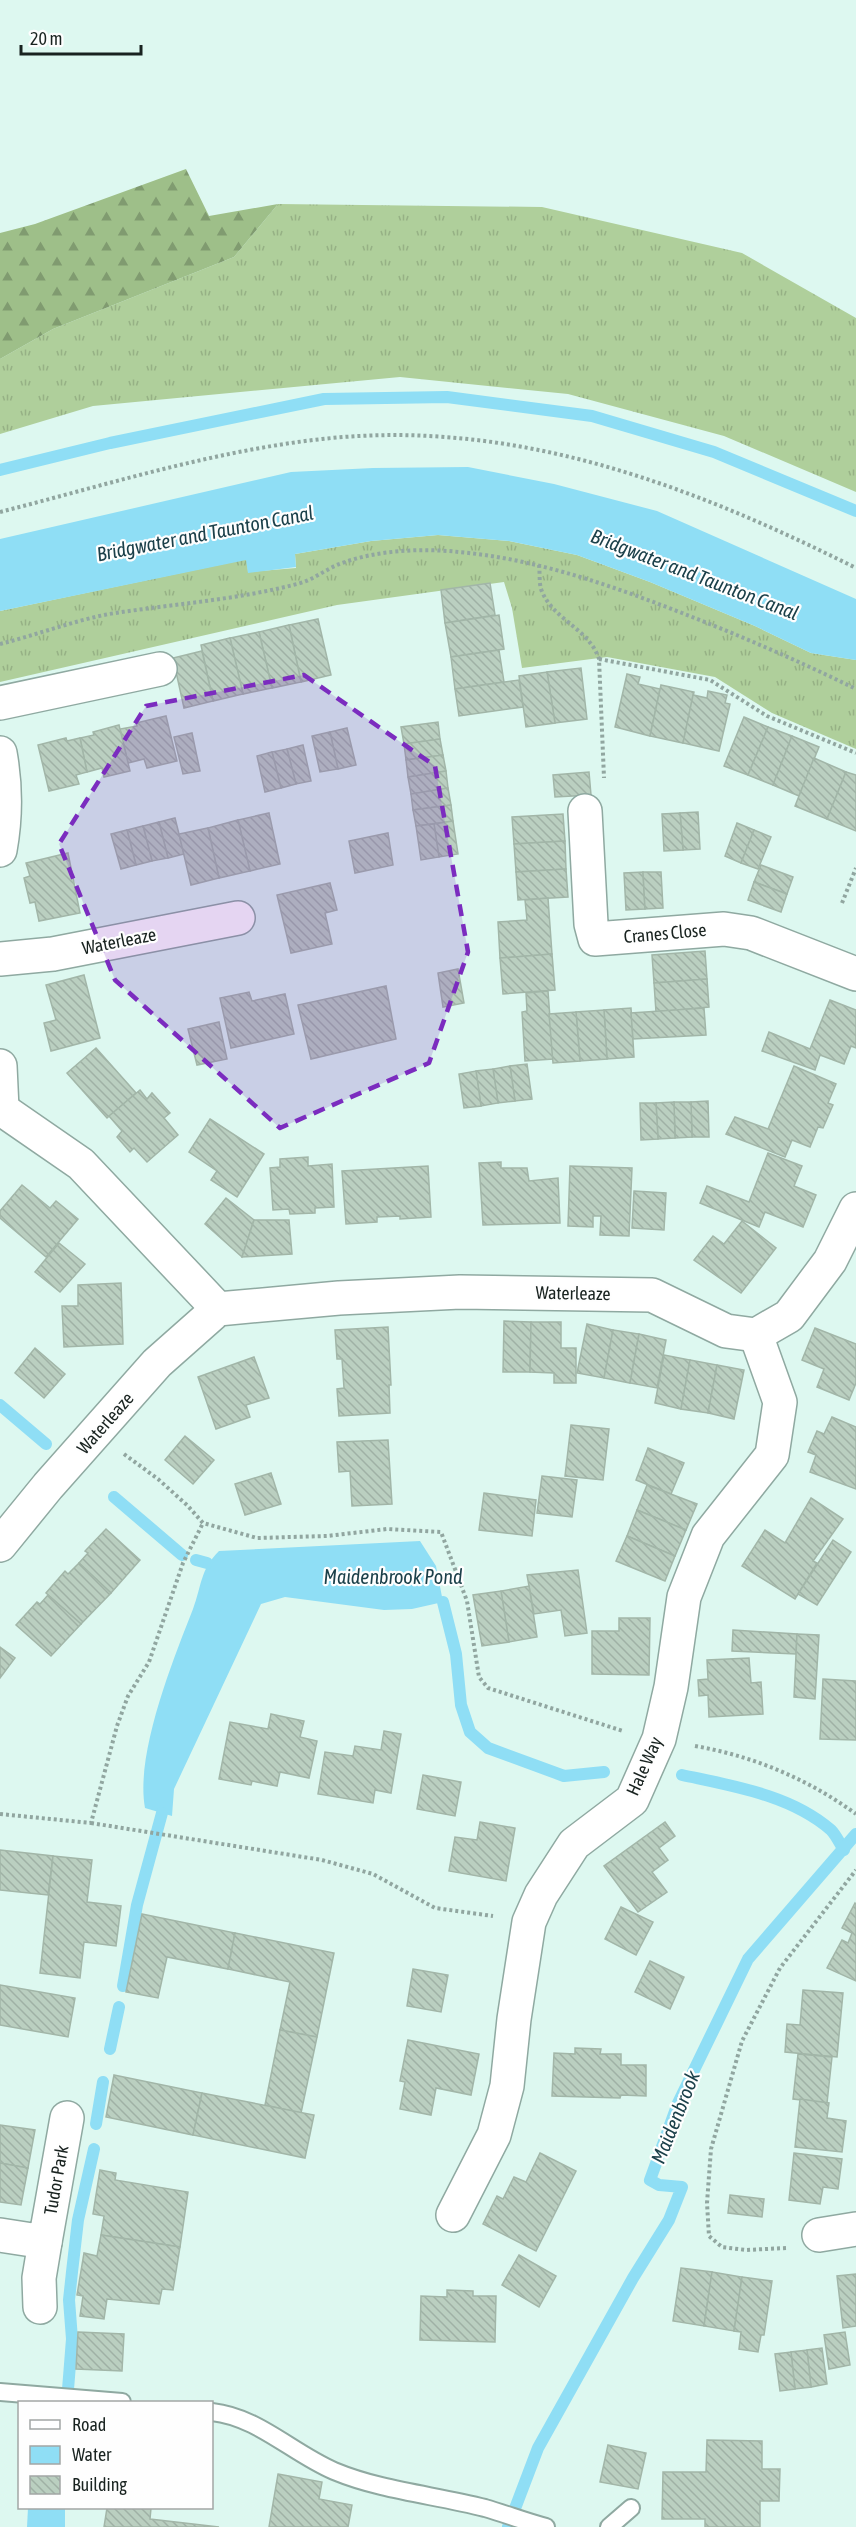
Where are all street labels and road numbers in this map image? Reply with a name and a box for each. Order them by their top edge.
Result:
street label: Cranes Close [623,919,707,947]
street label: Waterleaze [80,924,158,958]
street label: Waterleaze [535,1282,611,1304]
street label: Waterleaze [72,1388,138,1458]
street label: Hale Way [622,1733,666,1799]
street label: Tudor Park [40,2143,72,2217]

